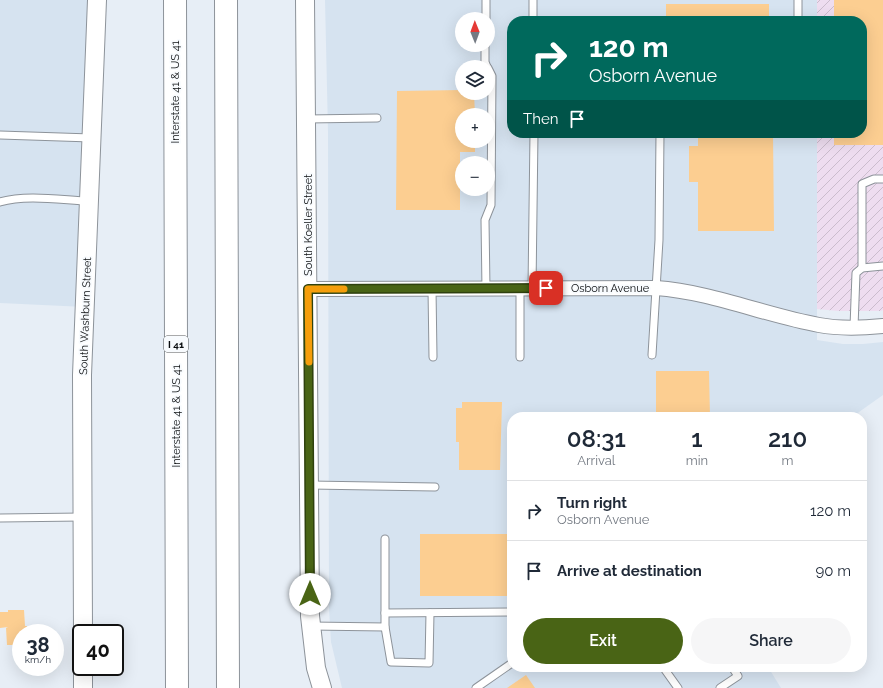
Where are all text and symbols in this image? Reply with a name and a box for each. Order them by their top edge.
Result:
north arrow [455,12,495,52]
map controls [455,12,495,196]
text: 120 m [589,31,669,64]
icon: right [523,32,575,84]
street label: Interstate 41 & US 41 [169,40,182,143]
button: layers [455,60,495,100]
text: Osborn Avenue [589,65,717,86]
button: + [455,108,495,148]
icon: arrive [566,108,588,130]
text: Then [523,110,558,128]
button: − [455,156,495,196]
street label: South Koeller Street [302,174,315,276]
street label: South Washburn Street [77,257,94,375]
pin [529,271,563,305]
icon: arrive [535,277,557,299]
street label: Osborn Avenue [571,282,650,295]
road number: I 41 [164,336,188,352]
street label: Interstate 41 & US 41 [170,364,183,467]
text: 08:31 [567,424,626,453]
text: 1 [691,424,703,453]
text: 210 [768,424,807,453]
text: Arrival [577,453,615,468]
text: min [686,453,708,468]
text: m [782,453,793,468]
text: Turn right [557,494,627,512]
icon: right [523,500,545,522]
text: 120 m [810,502,851,520]
text: Osborn Avenue [557,512,649,527]
icon: arrive [523,560,545,582]
text: Arrive at destination [557,562,702,580]
text: 90 m [815,562,851,580]
position arrow [289,573,331,615]
button: Exit [523,618,683,664]
button: Share [691,618,851,664]
speed limit sign: 40 [72,624,124,676]
text: 38 [26,633,50,657]
text: km/h [25,654,51,665]

